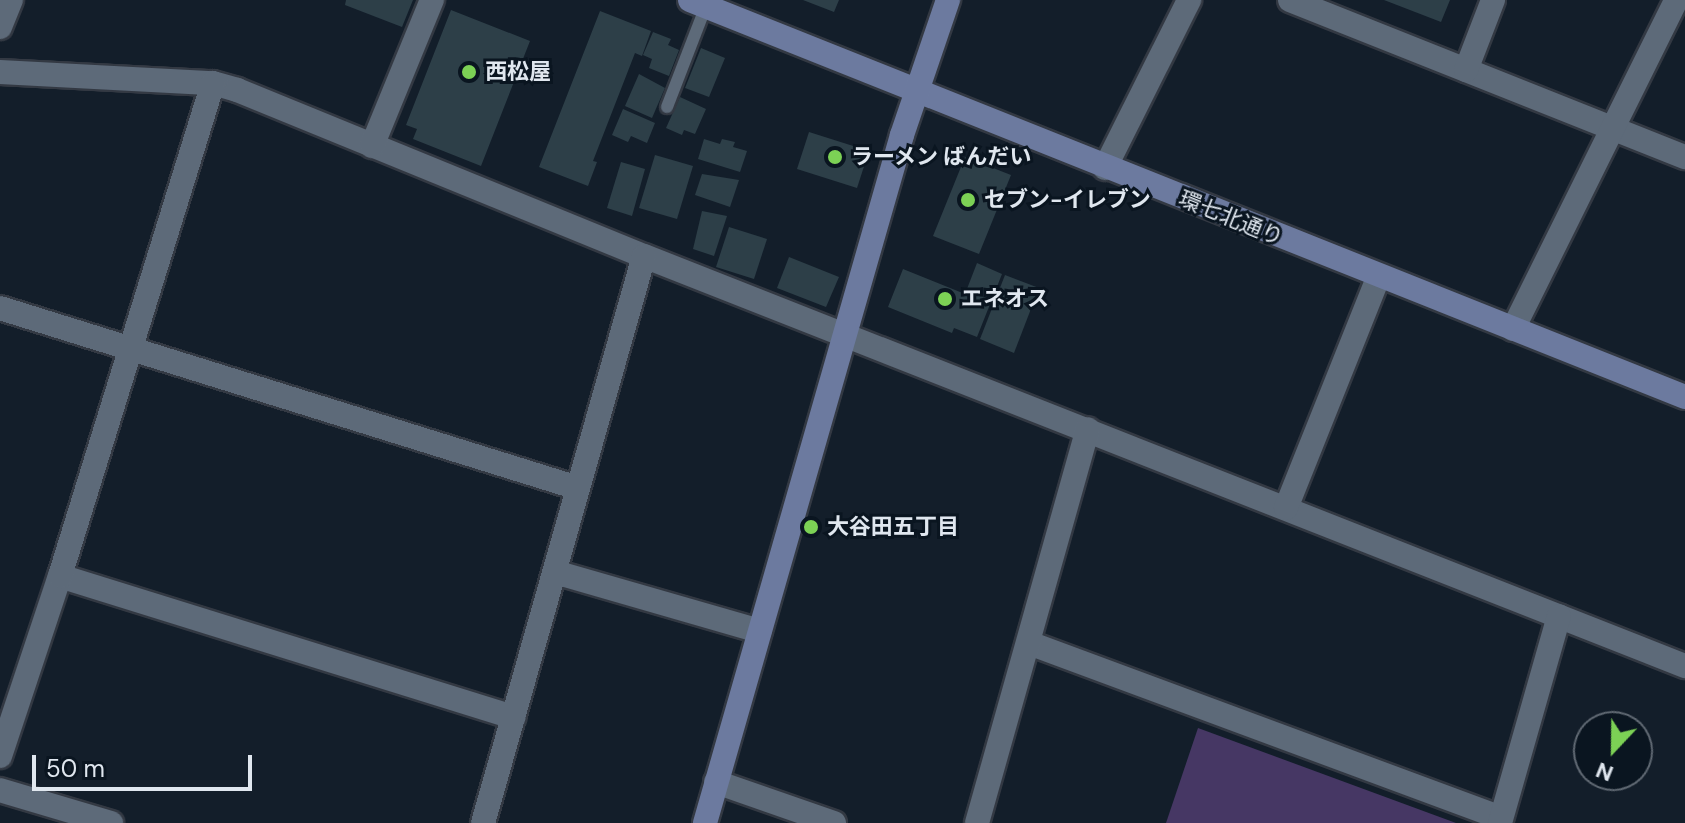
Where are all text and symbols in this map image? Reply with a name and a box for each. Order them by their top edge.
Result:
place label: 西松屋 [485,59,551,85]
marker: 西松屋 [460,63,478,81]
place label: ラーメン ばんだい [851,144,1032,170]
marker: ラーメン ばんだい [826,148,844,166]
street label: 環七北通り [1175,185,1287,251]
place label: セブン-イレブン [984,187,1151,213]
marker: セブン-イレブン [959,191,977,209]
place label: エネオス [961,286,1049,312]
marker: エネオス [936,290,954,308]
place label: 大谷田五丁目 [827,514,959,540]
marker: 大谷田五丁目 [802,518,820,536]
north arrow [1573,711,1653,791]
scale bar [36,739,256,789]
text: 50 m [46,753,105,784]
text: N [1592,755,1617,788]

